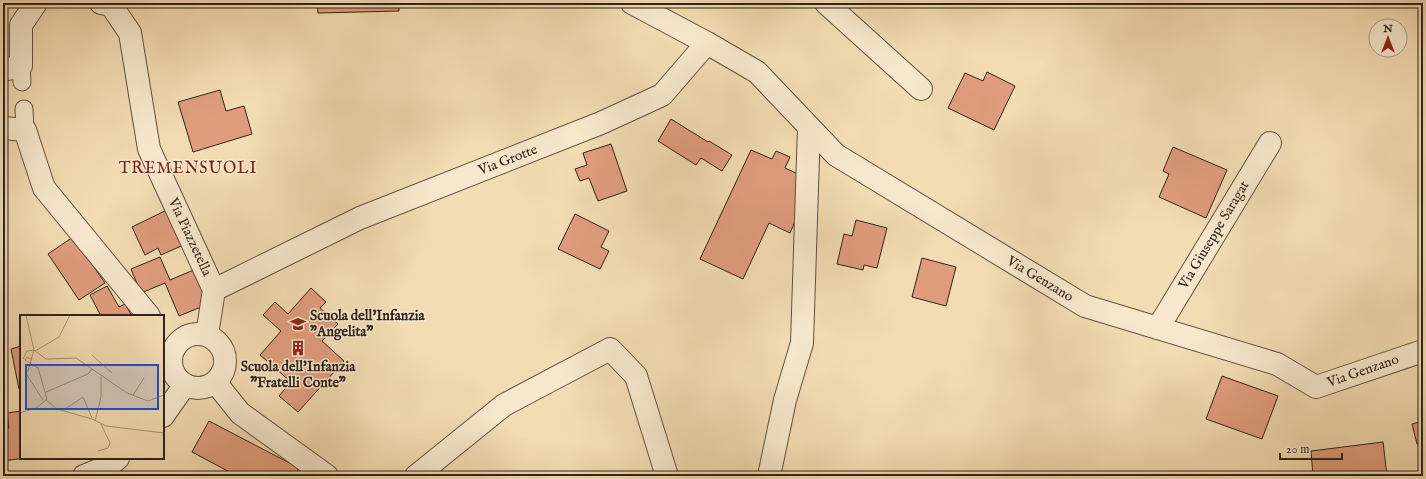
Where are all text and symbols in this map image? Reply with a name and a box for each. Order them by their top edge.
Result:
north arrow [1368,18,1408,58]
text: N [1382,22,1393,36]
street label: Via Grotte [475,140,541,180]
district label: TREMENSUOLI [119,159,257,179]
street label: Via Giuseppe Saragat [1174,178,1253,293]
street label: Via Piazzetella [164,194,216,280]
street label: Via Genzano [1003,252,1077,306]
place label: Scuola dell'Infanzia "Angelita" [310,307,426,341]
inset map [20,315,164,459]
school or university icon: Scuola dell'Infanzia "Angelita" [289,315,307,333]
building icon: Scuola dell'Infanzia "Fratelli Conte" [289,339,307,357]
street label: Via Genzano [1324,350,1402,392]
place label: Scuola dell'Infanzia "Fratelli Conte" [241,358,356,392]
scale bar [1280,435,1342,461]
text: 20 m [1286,442,1309,457]

